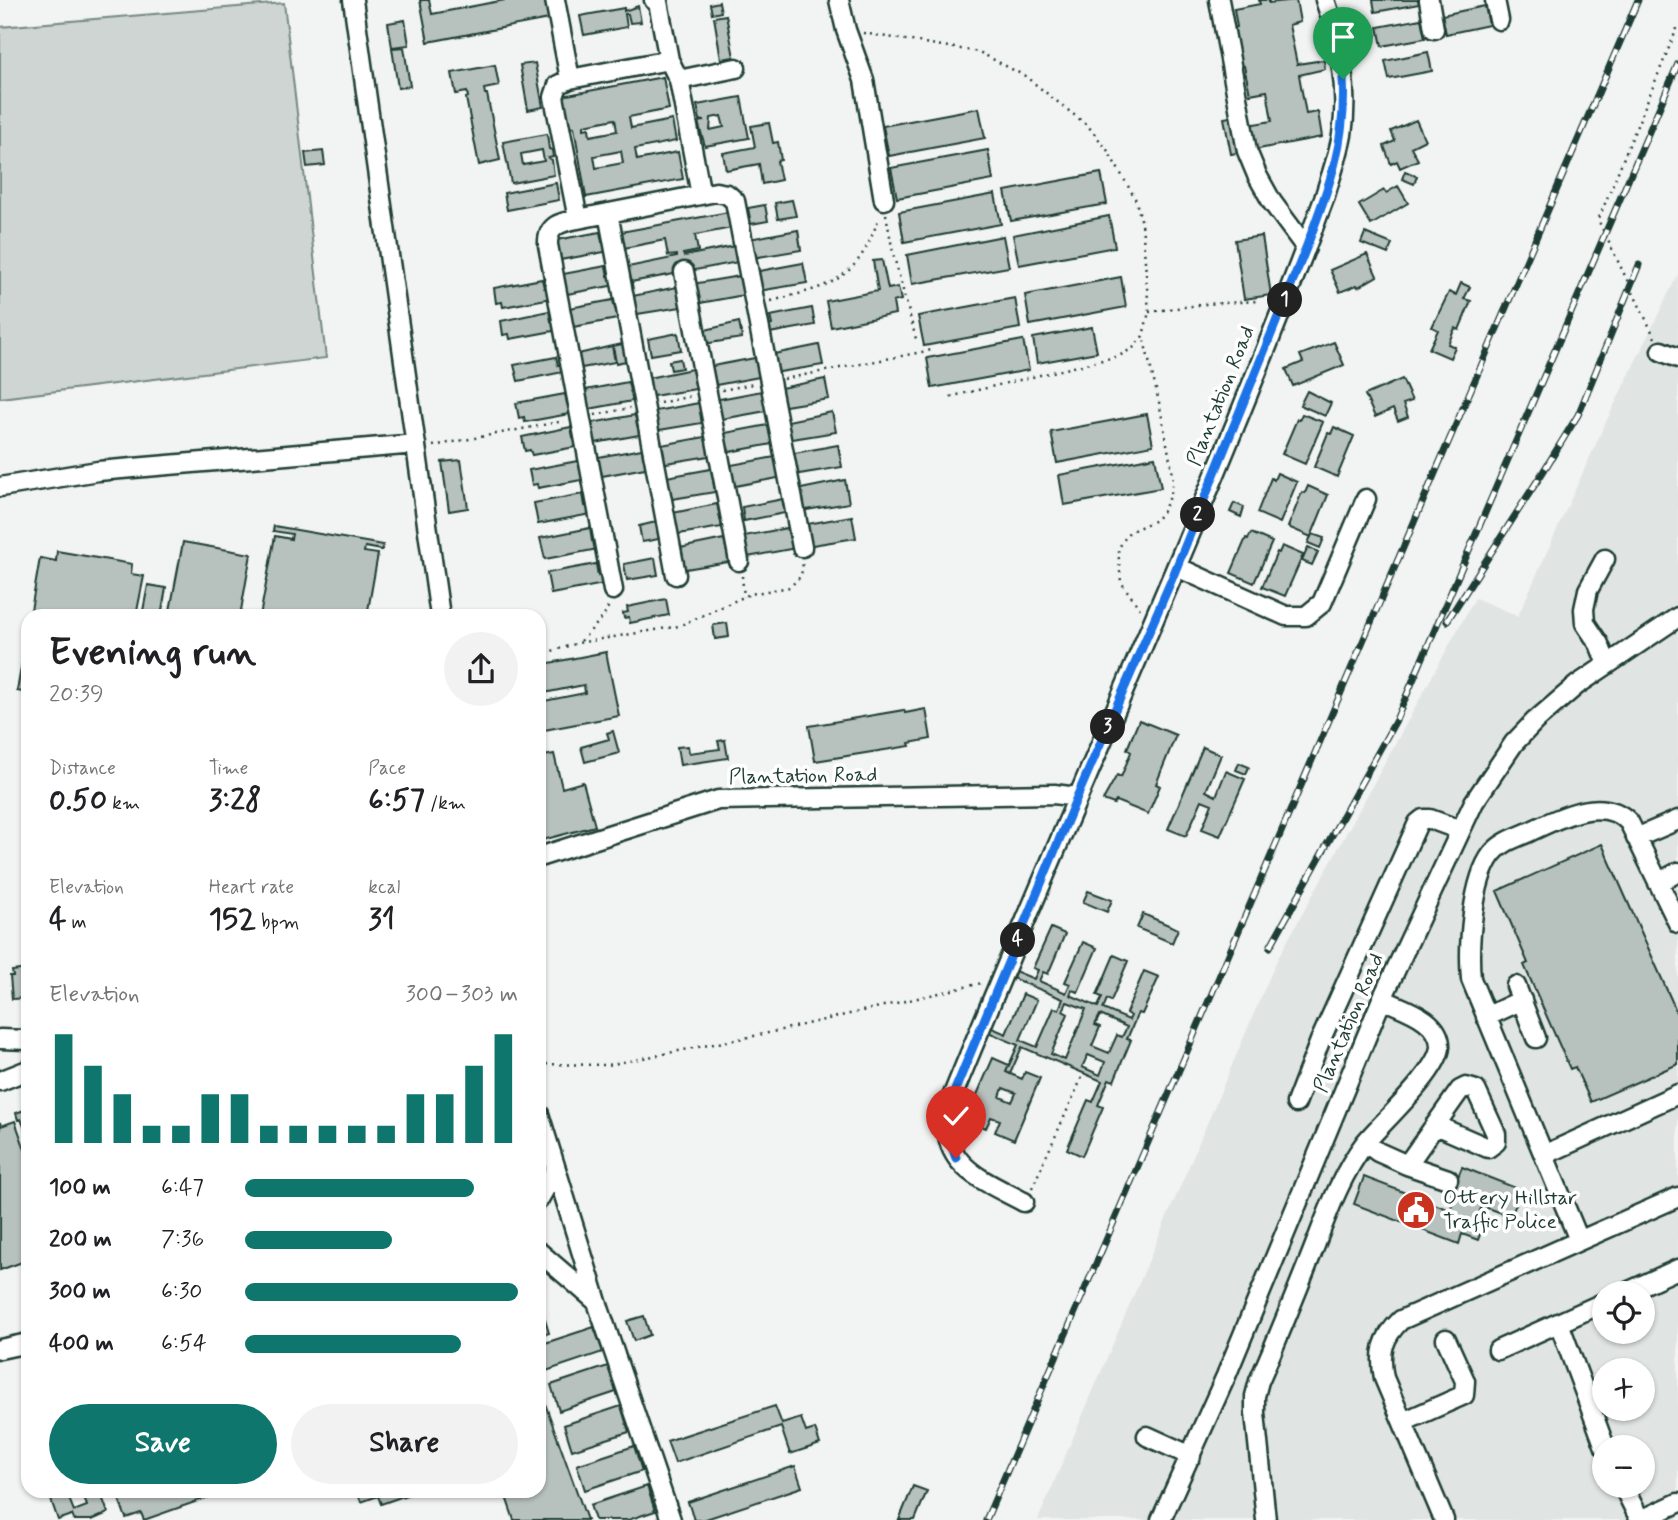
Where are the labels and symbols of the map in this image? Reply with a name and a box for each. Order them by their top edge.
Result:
pin [1313,7,1373,79]
pin: 1 [1268,282,1302,318]
street label: Plantation Road [1180,322,1262,470]
pin: 2 [1180,498,1216,532]
pin: 3 [1090,710,1126,744]
street label: Plantation Road [728,761,878,791]
pin: 4 [1000,922,1036,958]
street label: Plantation Road [1307,949,1391,1097]
pin [926,1086,986,1158]
place label: Ottery Hillstar Traffic Police [1443,1184,1577,1236]
public building icon: Ottery Hillstar Traffic Police [1395,1189,1437,1231]

